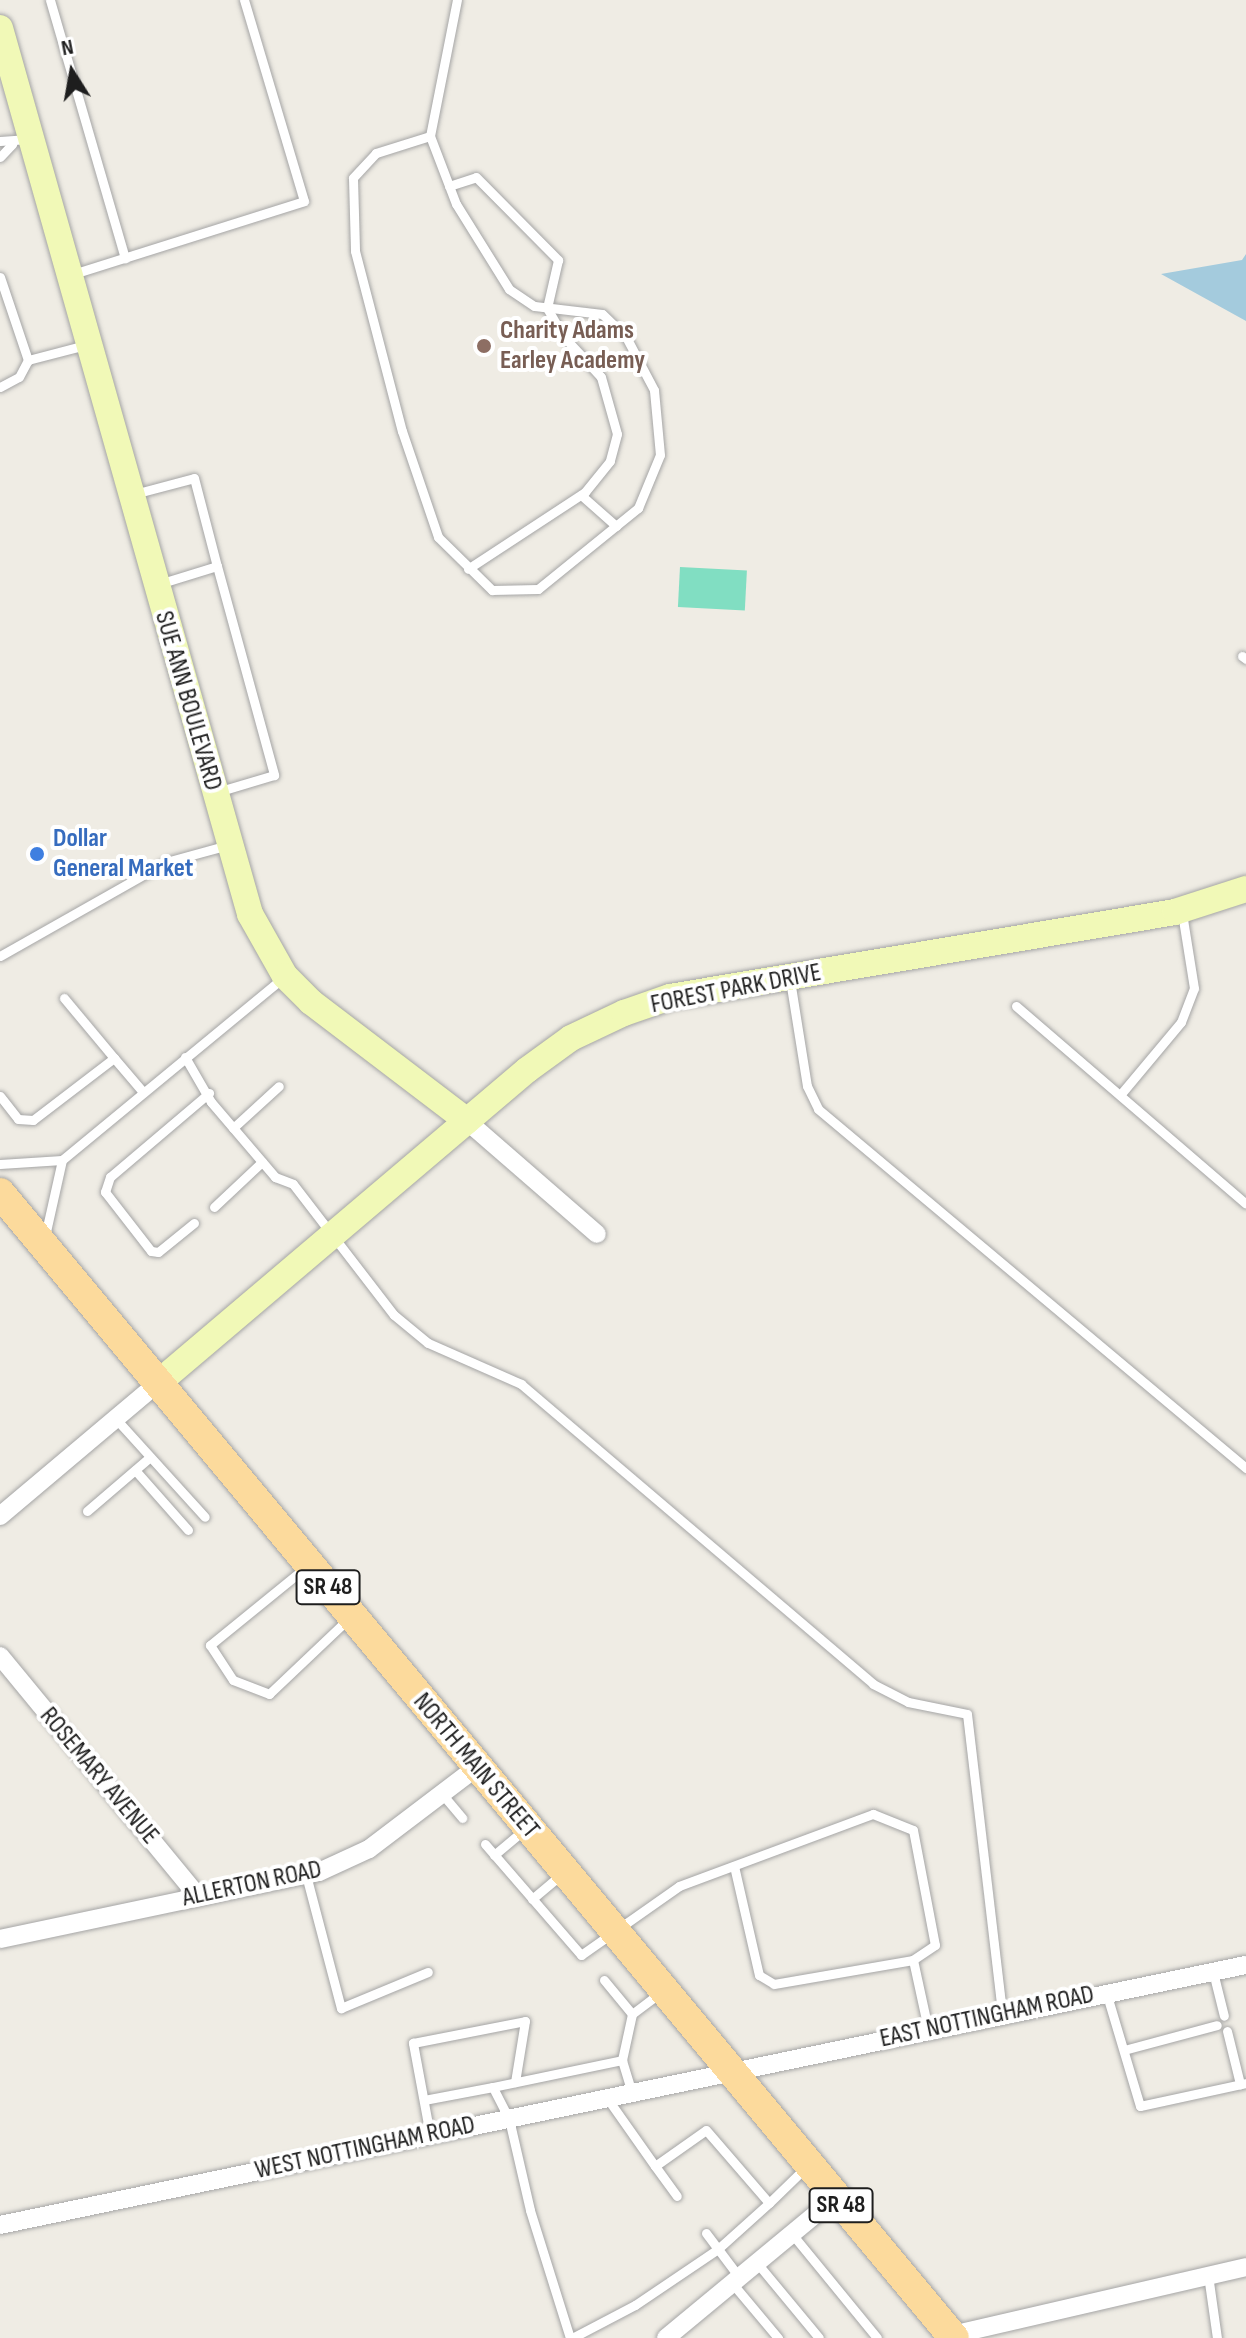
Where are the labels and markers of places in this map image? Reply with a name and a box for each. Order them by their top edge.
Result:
place label: Charity Adams Earley Academy [500,315,645,376]
marker: Charity Adams Earley Academy [475,337,493,355]
place label: Dollar General Market [53,823,193,884]
marker: Dollar General Market [28,845,46,863]

